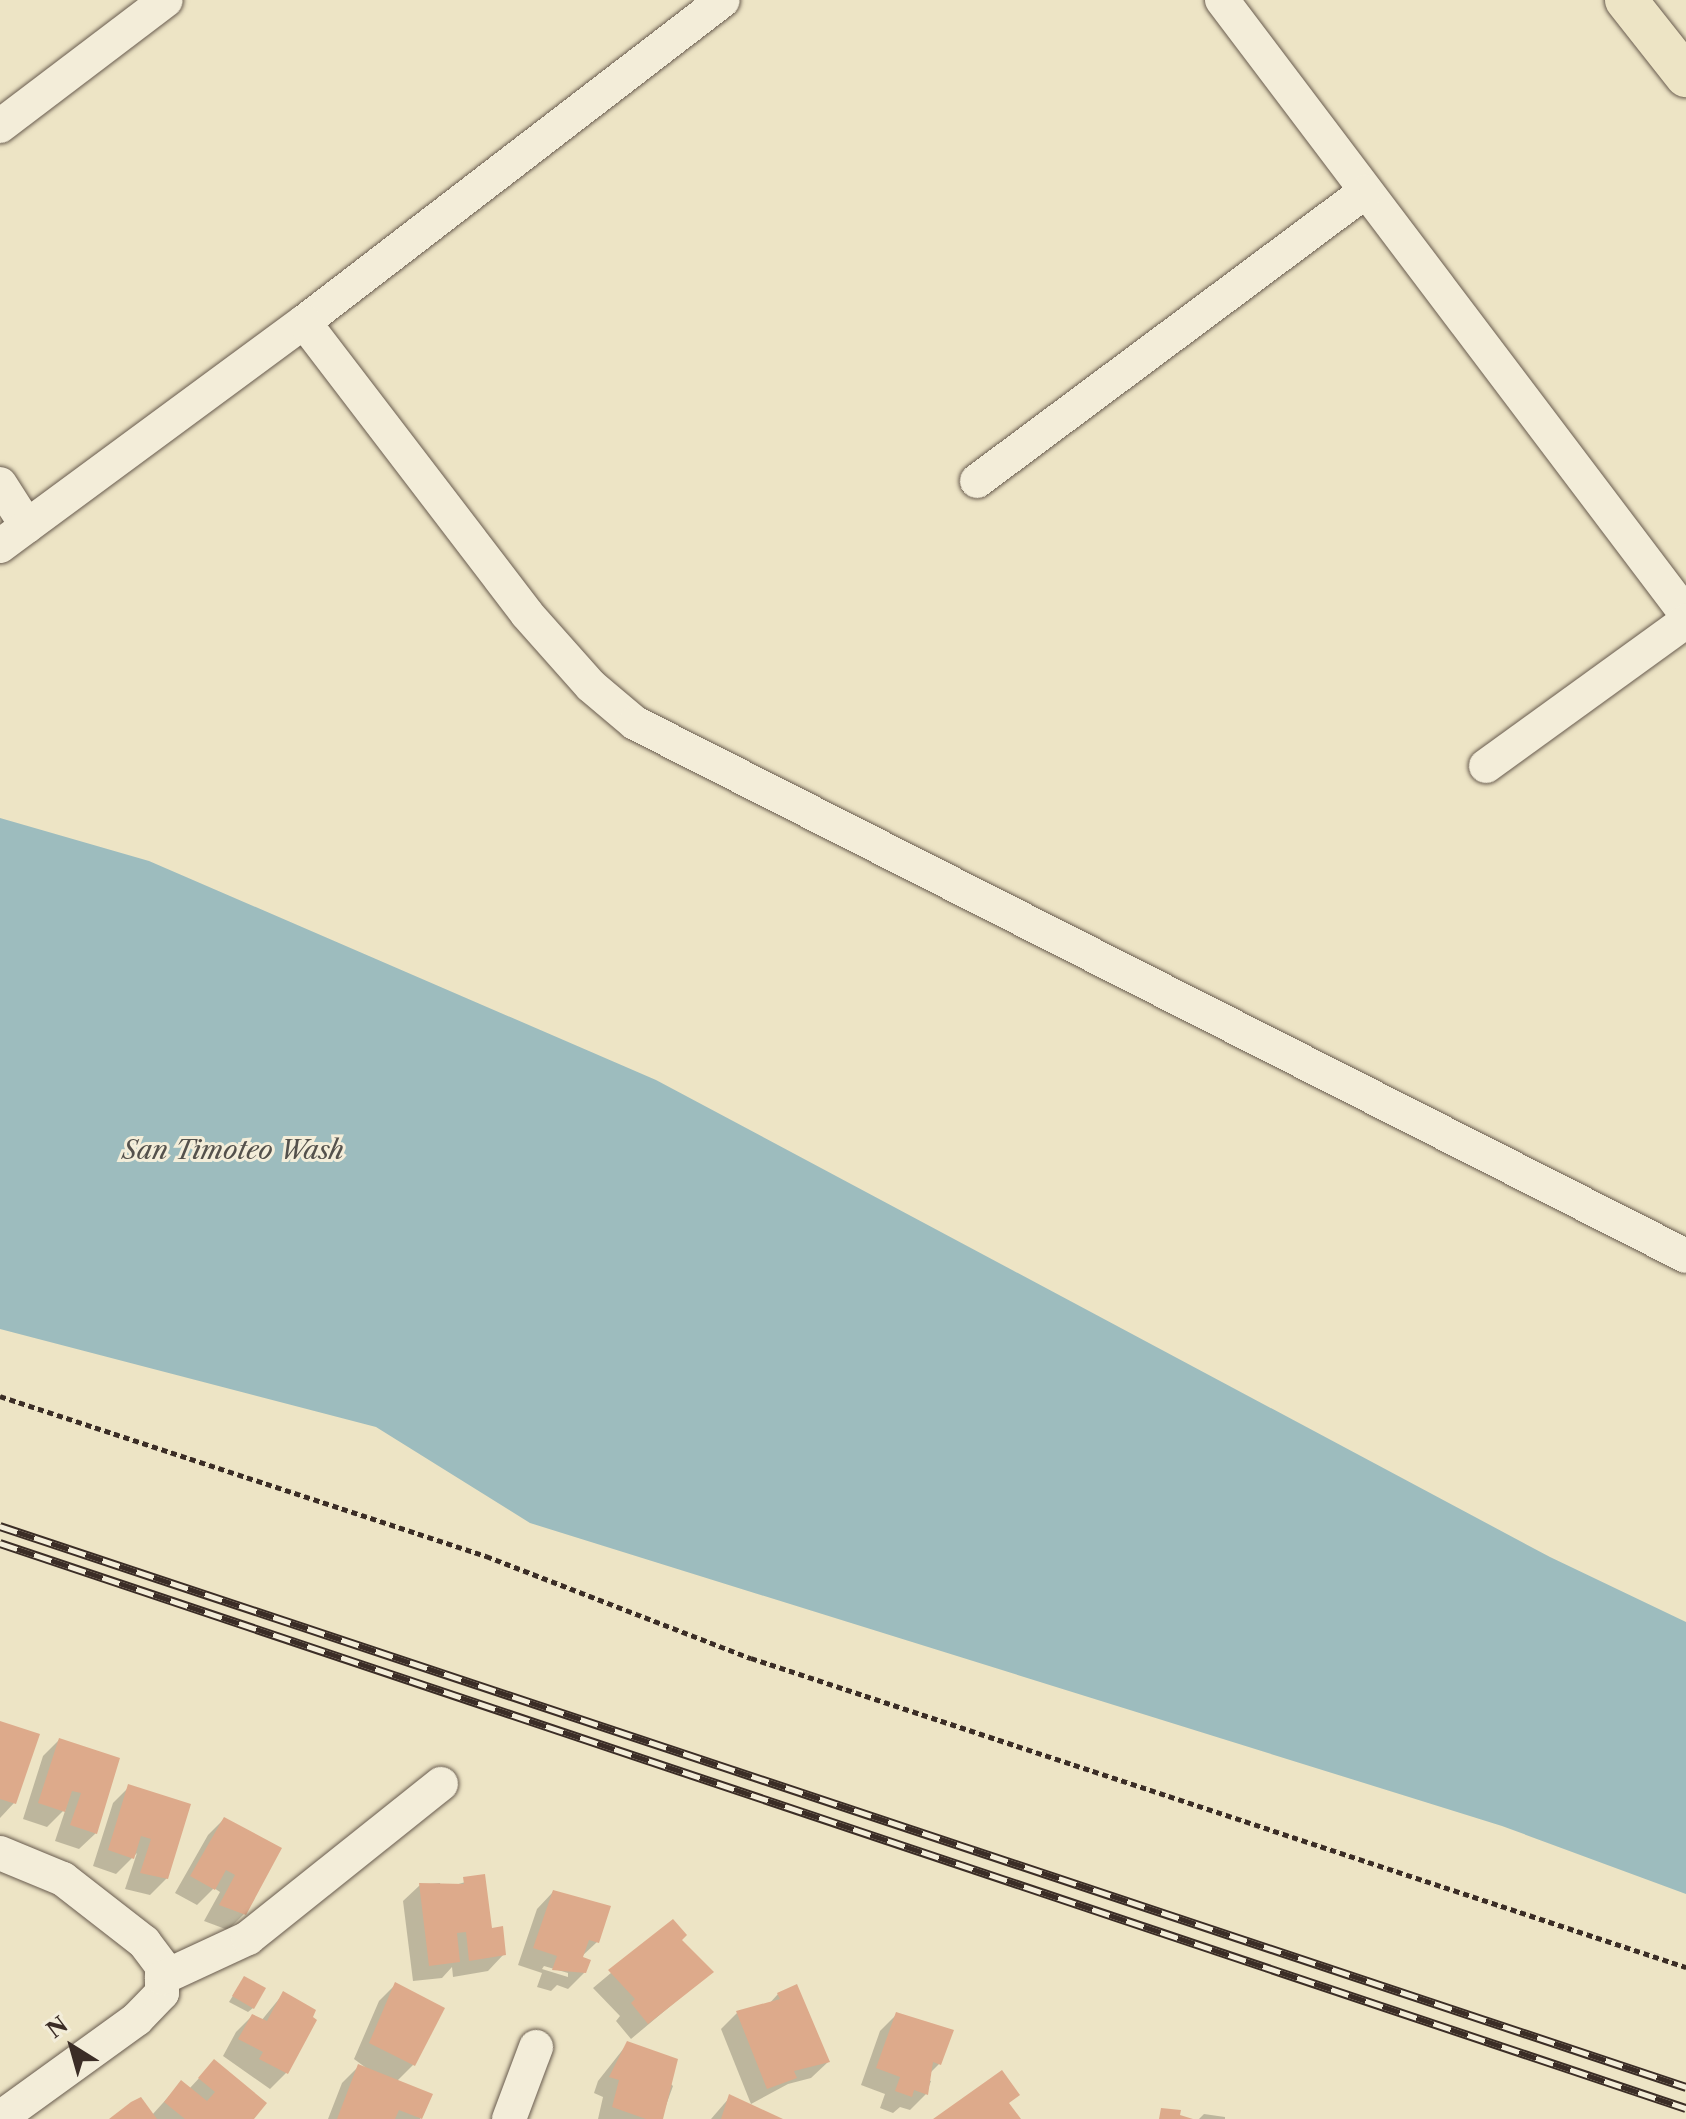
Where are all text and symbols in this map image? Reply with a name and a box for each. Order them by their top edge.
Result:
water label: San Timoteo Wash [122,1135,344,1167]
north arrow [32,2007,112,2087]
text: N [41,2011,73,2044]

